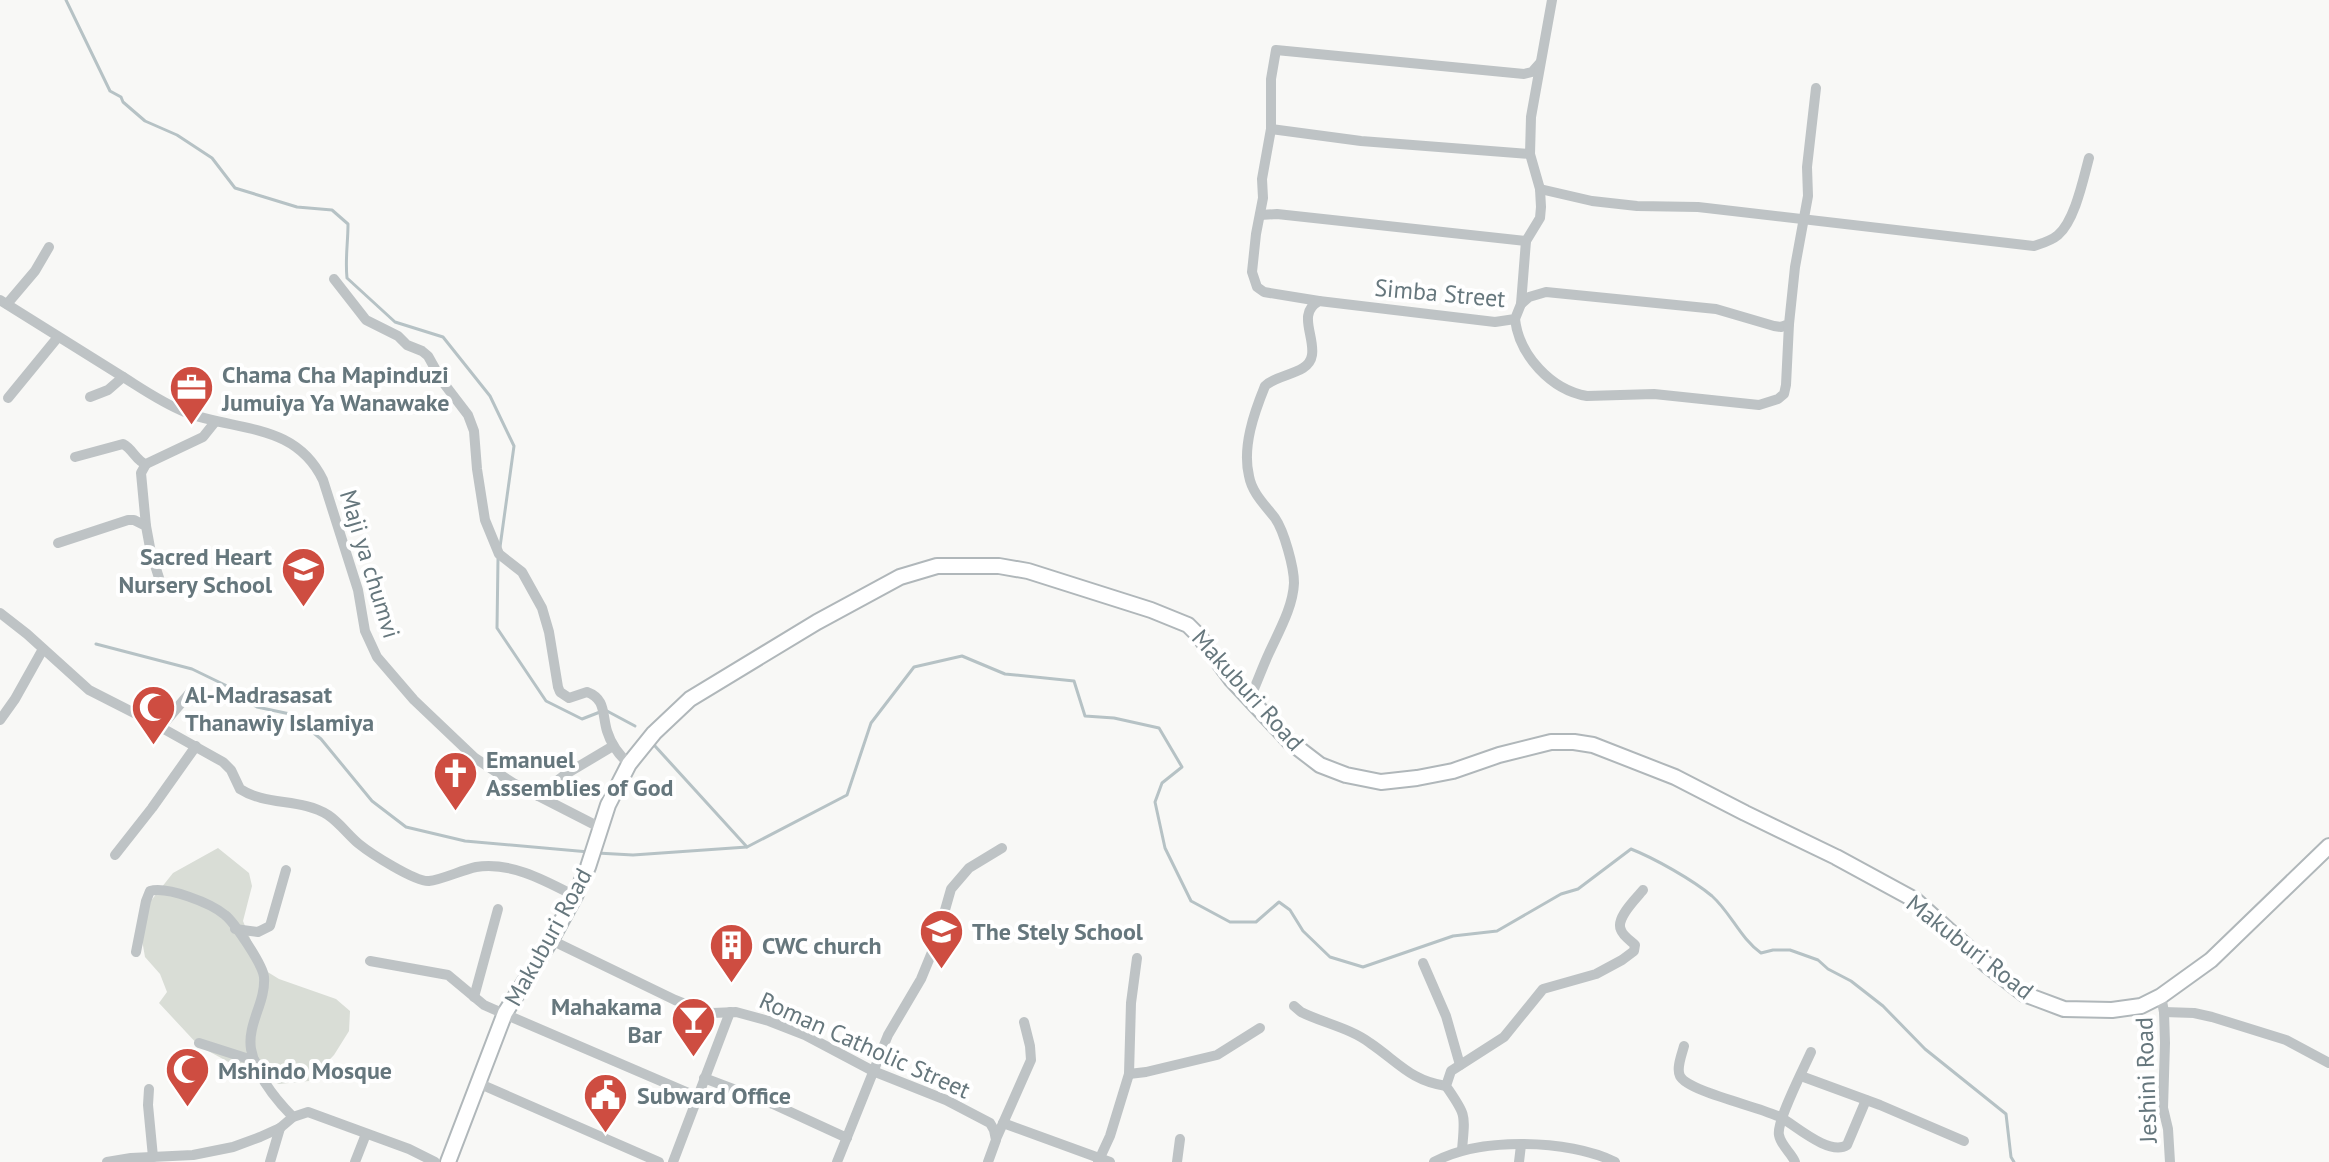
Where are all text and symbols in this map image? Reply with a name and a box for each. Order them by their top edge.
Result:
street label: Simba Street [1373,272,1507,314]
place label: Chama Cha Mapinduzi Jumuiya Ya Wanawake [221,359,450,418]
office icon: Chama Cha Mapinduzi Jumuiya Ya Wanawake [167,364,215,427]
street label: Maji ya chumvi [333,486,407,642]
place label: Sacred Heart Nursery School [118,541,273,600]
school or university icon: Sacred Heart Nursery School [279,546,327,609]
street label: Makuburi Road [1185,623,1311,757]
place label: Al-Madrasasat Thanawiy Islamiya [185,679,374,738]
mosque icon: Al-Madrasasat Thanawiy Islamiya [130,684,178,747]
place label: Emanuel Assemblies of God [486,744,674,803]
church icon: Emanuel Assemblies of God [431,749,479,812]
street label: Makuburi Road [497,863,599,1011]
street label: Makuburi Road [1900,888,2040,1006]
school or university icon: The Stely School [917,907,965,970]
place label: The Stely School [972,916,1144,947]
building icon: CWC church [707,921,755,984]
place label: CWC church [762,930,882,961]
street label: Roman Catholic Street [755,985,975,1105]
place label: Mahakama Bar [551,991,663,1050]
bar icon: Mahakama Bar [669,996,717,1059]
street label: Jeshini Road [2128,1017,2164,1144]
mosque icon: Mshindo Mosque [163,1046,211,1109]
place label: Mshindo Mosque [218,1055,392,1086]
public building icon: Subward Office [582,1071,630,1134]
place label: Subward Office [637,1080,791,1111]

